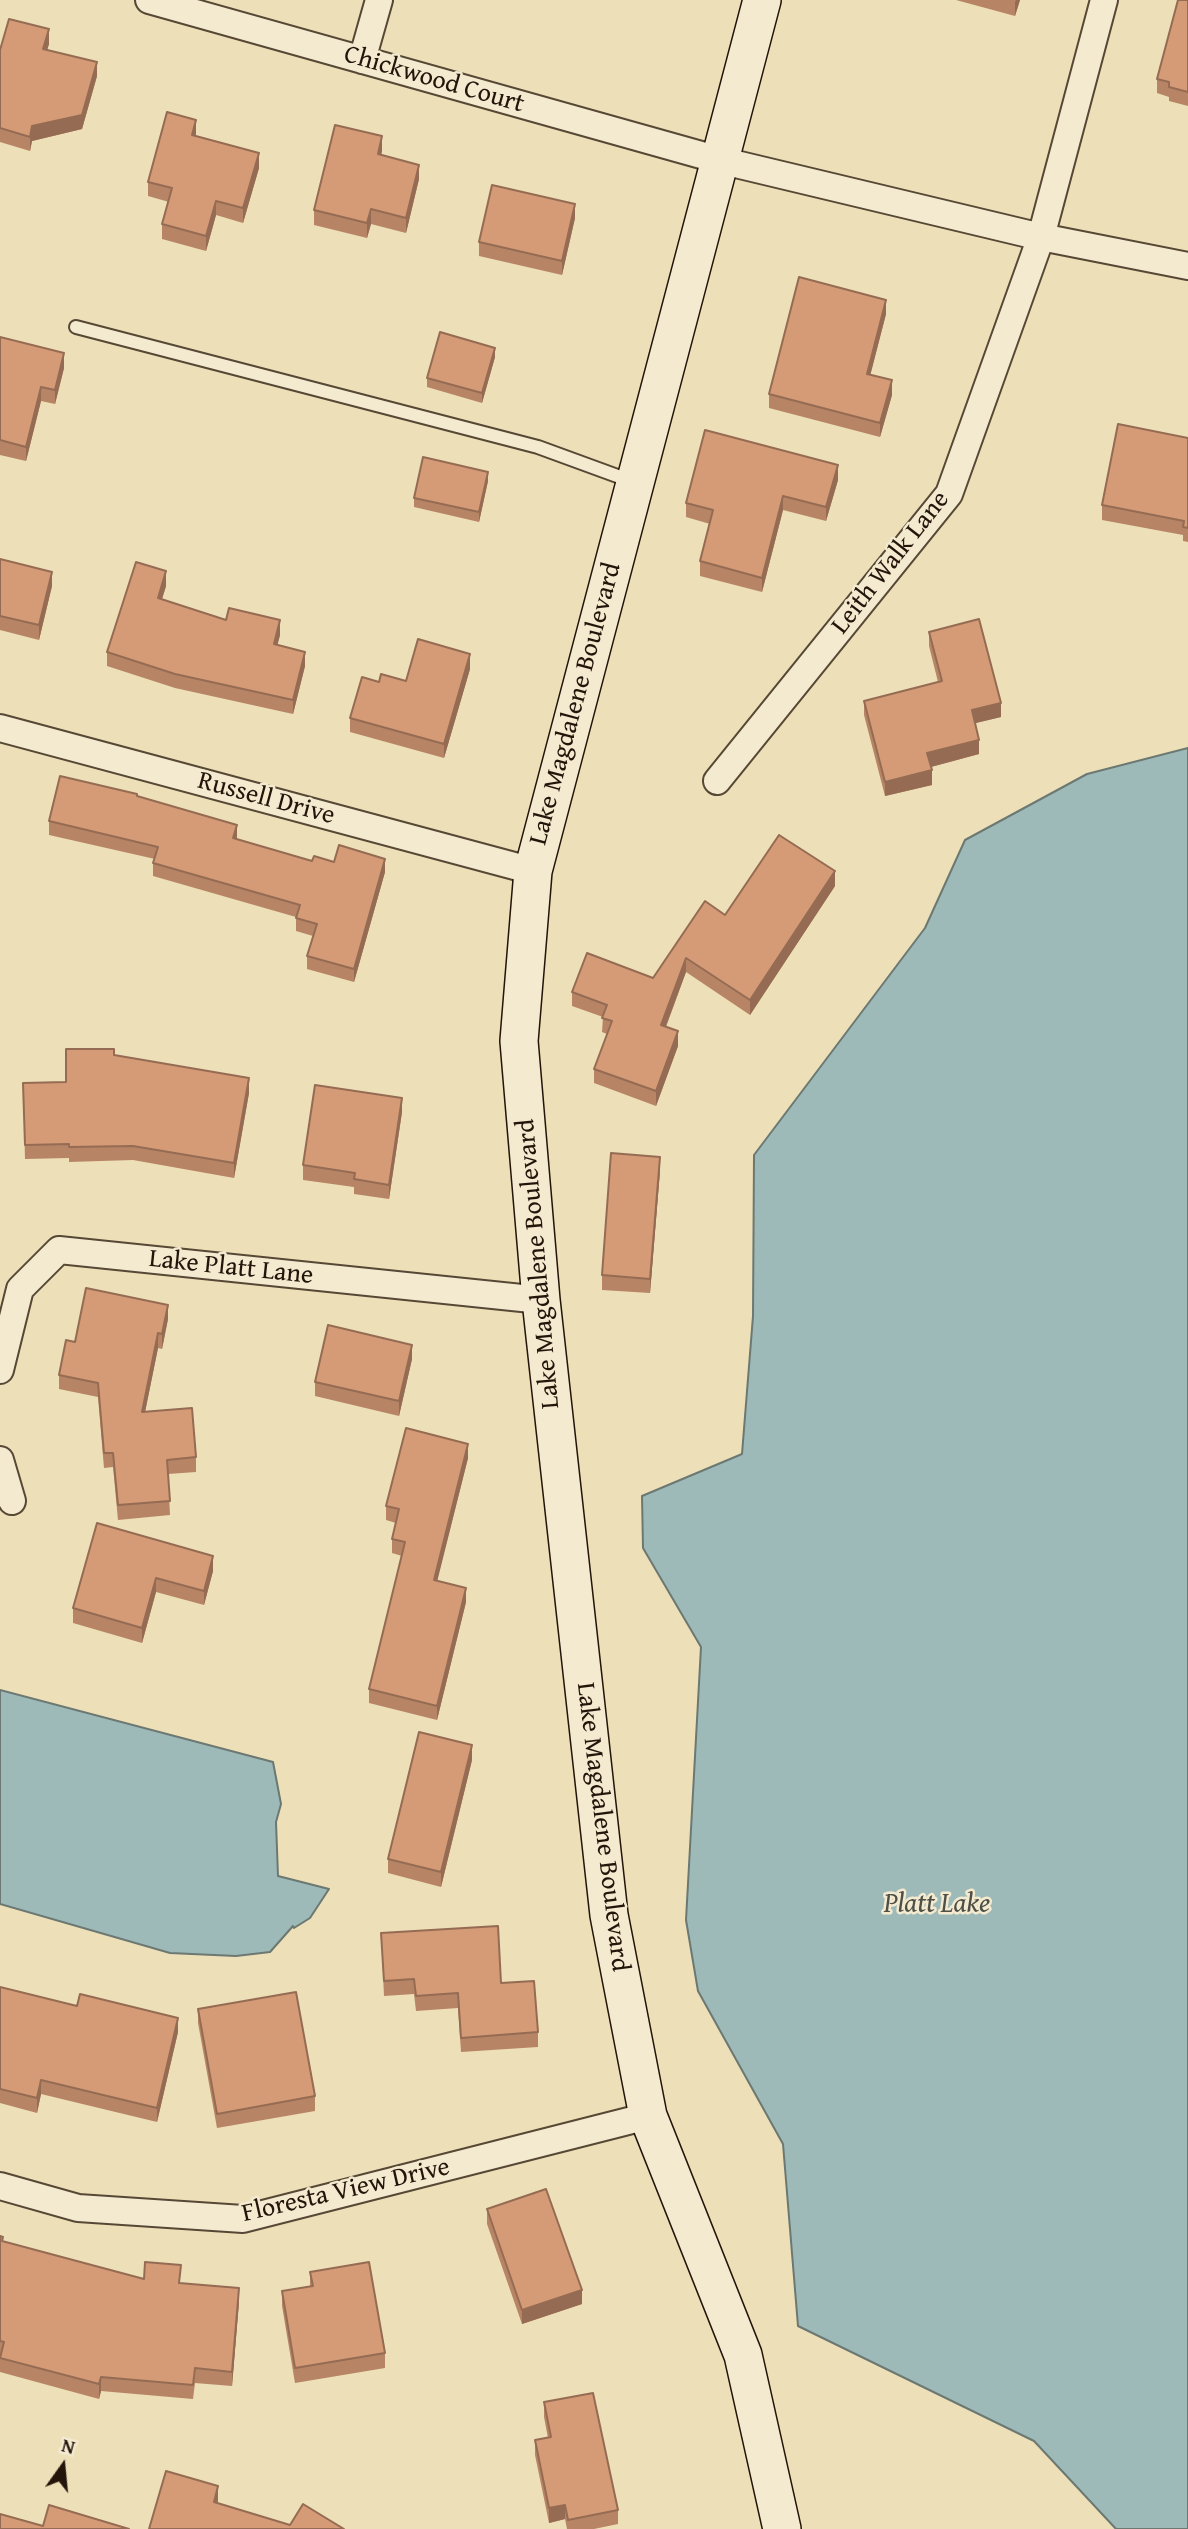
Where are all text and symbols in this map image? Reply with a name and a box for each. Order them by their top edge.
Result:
street label: Chickwood Court [340,39,528,121]
street label: Leith Walk Lane [825,485,957,641]
street label: Lake Magdalene Boulevard [523,559,629,849]
street label: Russell Drive [194,766,338,832]
street label: Lake Magdalene Boulevard [511,1118,567,1410]
street label: Lake Platt Lane [147,1244,315,1292]
street label: Lake Magdalene Boulevard [569,1681,635,1973]
water label: Platt Lake [884,1888,990,1922]
street label: Floresta View Drive [239,2152,453,2230]
north arrow [28,2431,98,2501]
text: N [59,2431,78,2461]

